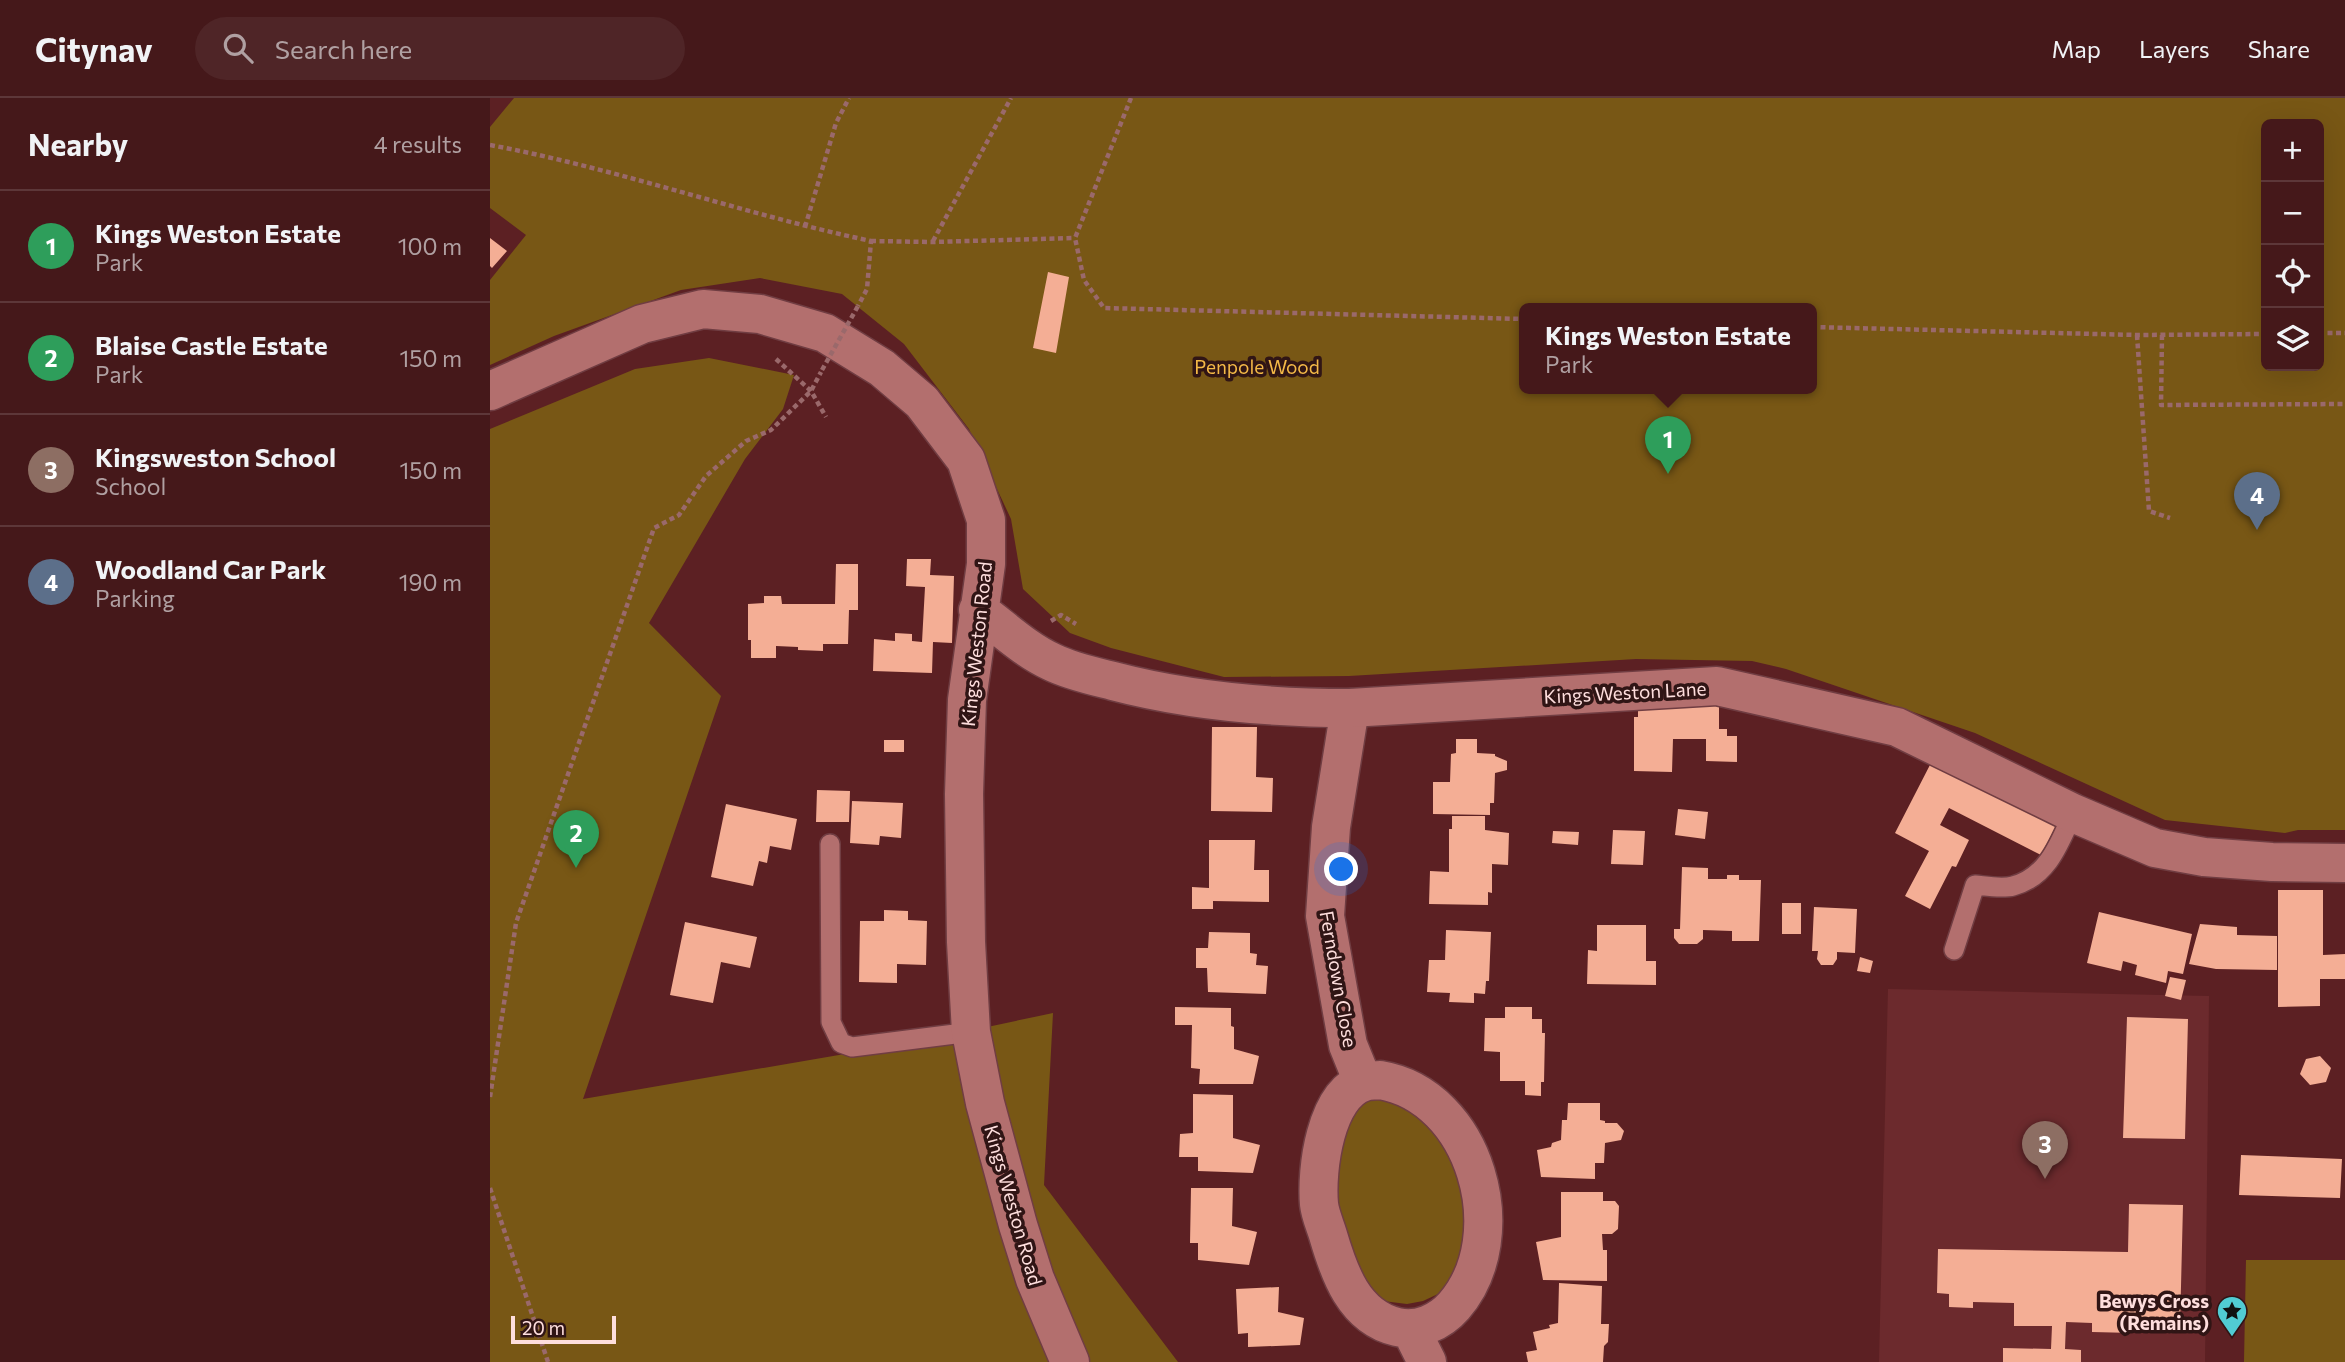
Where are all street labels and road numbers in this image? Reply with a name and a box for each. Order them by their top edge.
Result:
street label: Kings Weston Road [956,560,996,728]
street label: Kings Weston Lane [1543,676,1707,708]
street label: Ferndown Close [1316,909,1362,1049]
street label: Kings Weston Road [980,1122,1048,1288]

